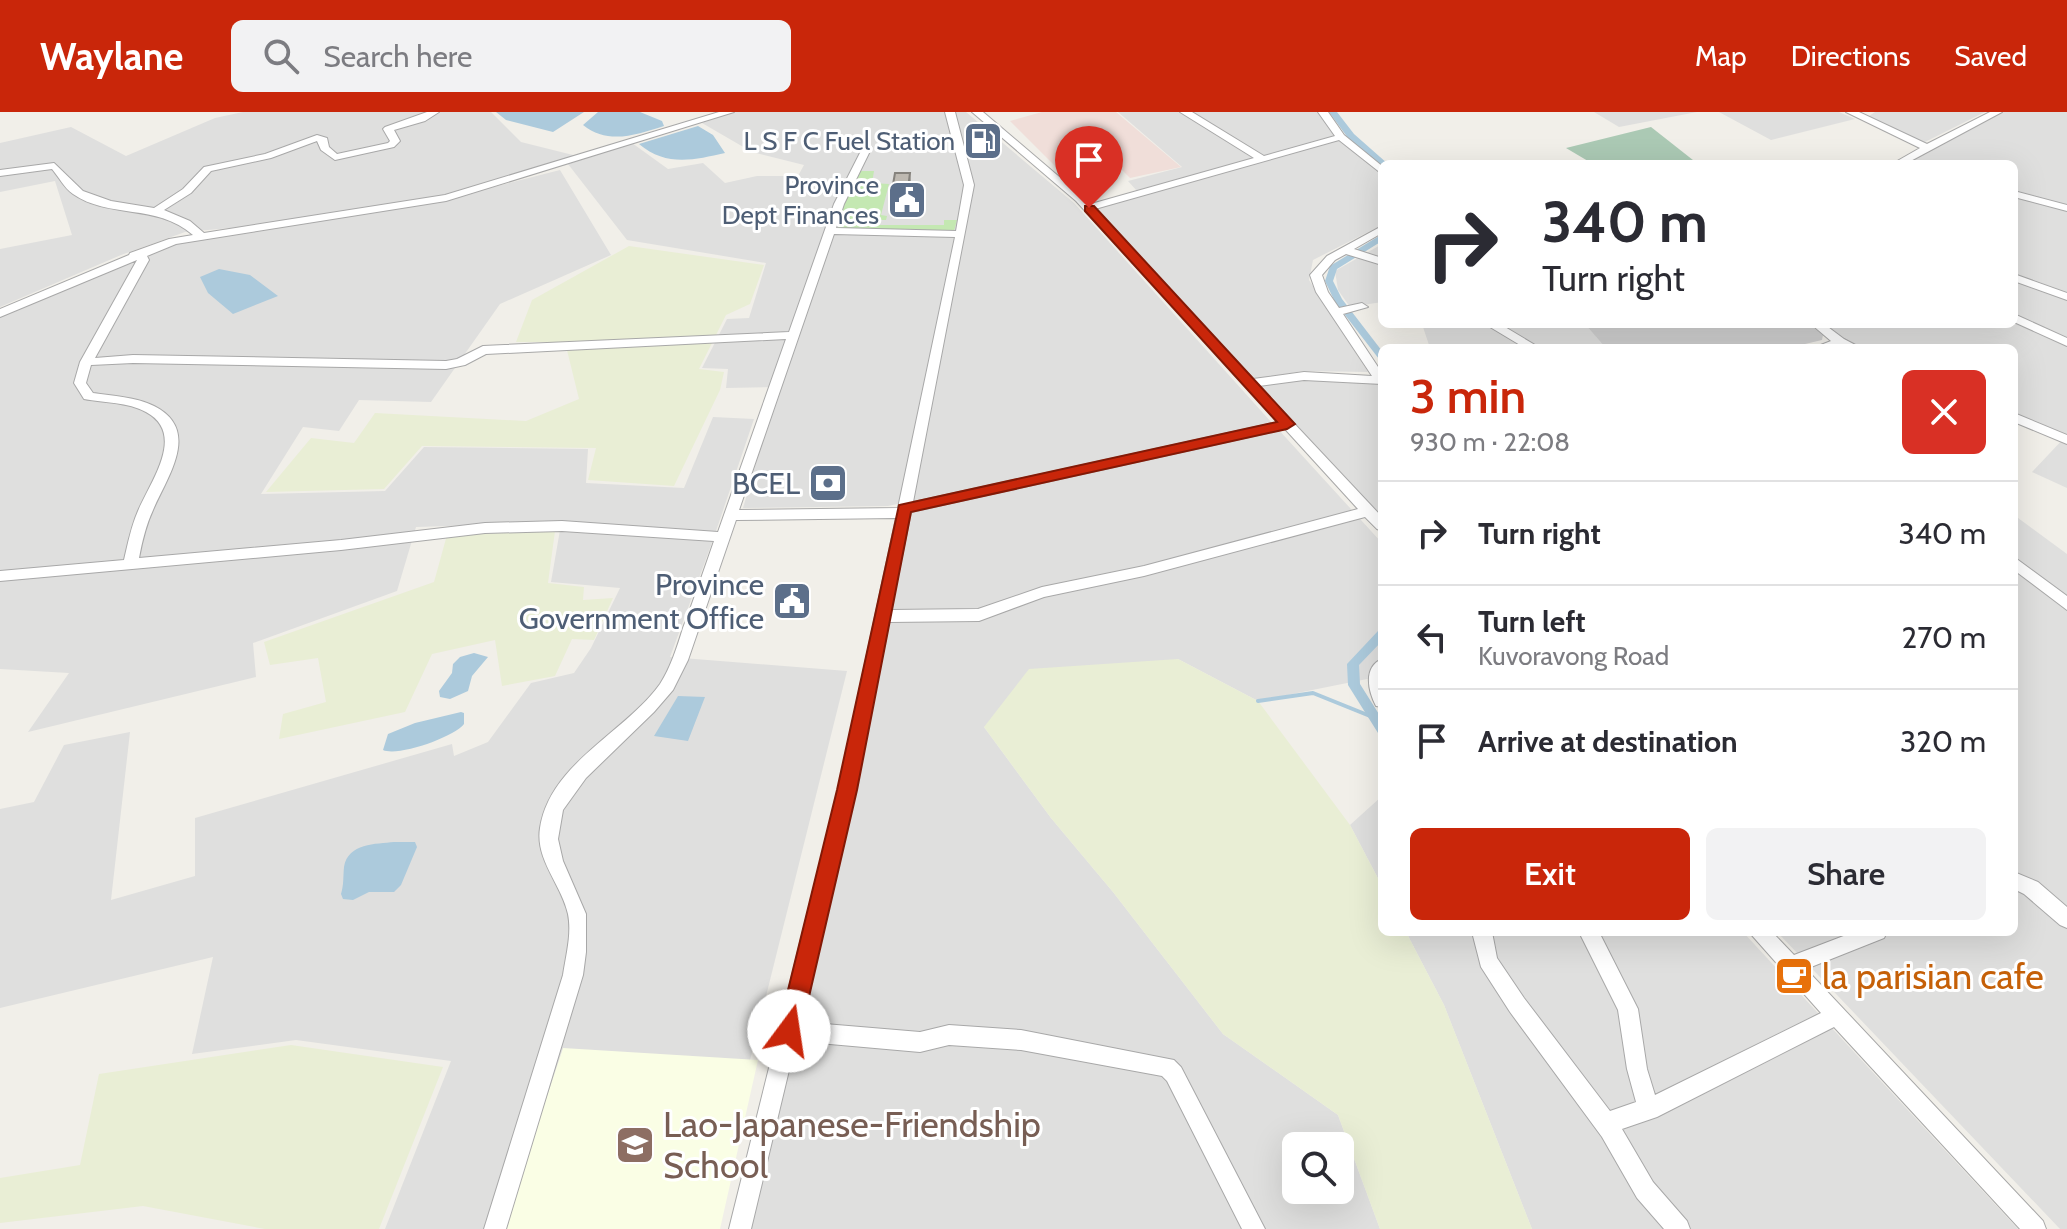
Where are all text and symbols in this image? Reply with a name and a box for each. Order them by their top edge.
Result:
search box [231,20,791,92]
text: Waylane [40,33,183,80]
icon: search [259,34,303,78]
text: Search here [323,38,472,75]
text: Map [1695,39,1747,73]
text: Directions [1791,39,1910,73]
text: Saved [1954,39,2027,73]
fuel station icon: L S F C Fuel Station [962,120,1004,162]
place label: L S F C Fuel Station [743,125,955,157]
pin [1055,126,1123,208]
icon: arrive [1067,138,1111,182]
place label: Province Dept Finances [722,169,879,231]
public building icon: Province Dept Finances [886,179,928,221]
text: 340 m [1542,188,1708,256]
icon: right [1410,192,1514,296]
text: Turn right [1542,256,1685,300]
text: 3 min [1410,367,1526,425]
button: close [1902,370,1986,454]
text: 930 m · 22:08 [1410,426,1570,458]
bank icon: BCEL [807,462,849,504]
place label: BCEL [732,465,800,502]
icon: right [1410,511,1454,555]
text: Turn right [1478,515,1601,552]
text: 340 m [1898,515,1986,552]
place label: Province Government Office [519,566,764,637]
public building icon: Province Government Office [771,580,813,622]
text: Turn left [1478,603,1586,640]
icon: left [1410,615,1454,659]
text: 270 m [1901,619,1986,656]
text: Kuvoravong Road [1478,640,1669,672]
icon: arrive [1410,719,1454,763]
text: Arrive at destination [1478,723,1738,760]
text: 320 m [1900,723,1986,760]
button: Exit [1410,828,1690,920]
button: Share [1706,828,1986,920]
place label: la parisian cafe [1822,954,2044,998]
cafe icon: la parisian cafe [1773,955,1815,997]
position arrow [747,989,831,1073]
place label: Lao-Japanese-Friendship School [663,1102,1041,1187]
school or university icon: Lao-Japanese-Friendship School [614,1124,656,1166]
map controls [1282,1132,1354,1204]
button: search [1282,1132,1354,1204]

